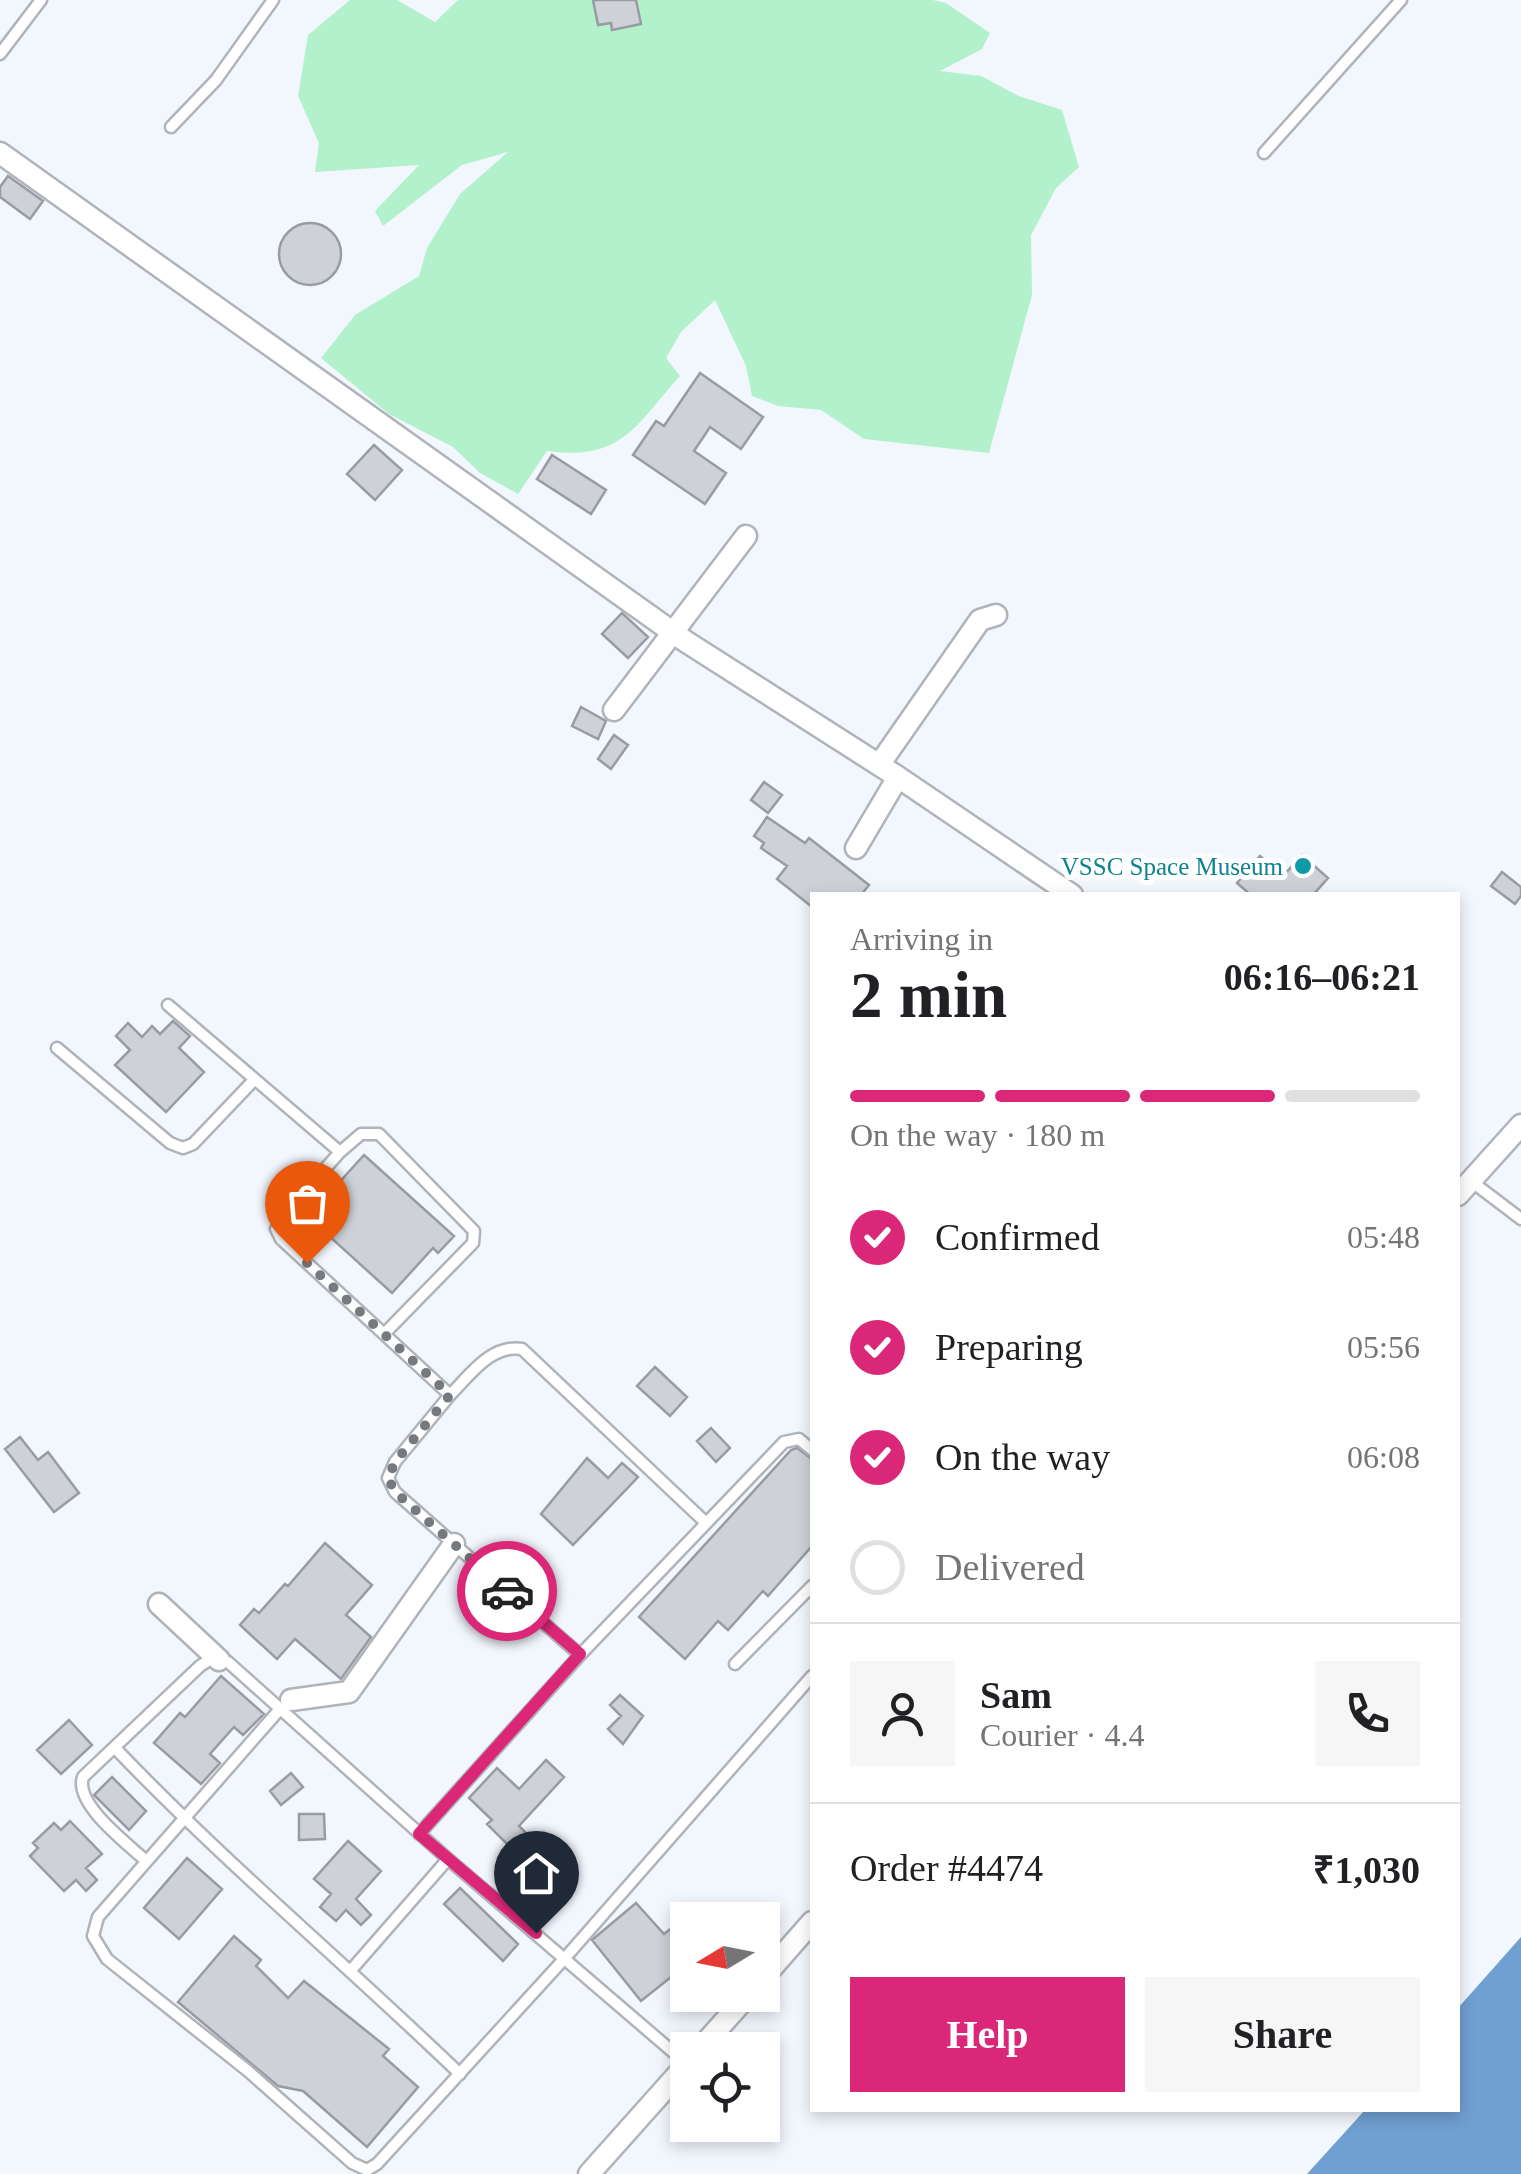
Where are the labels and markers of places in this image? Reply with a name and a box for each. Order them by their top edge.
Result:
place label: VSSC Space Museum [1061,853,1284,880]
marker: VSSC Space Museum [1292,855,1314,877]
pin [265,1161,350,1264]
pin [494,1831,579,1934]

